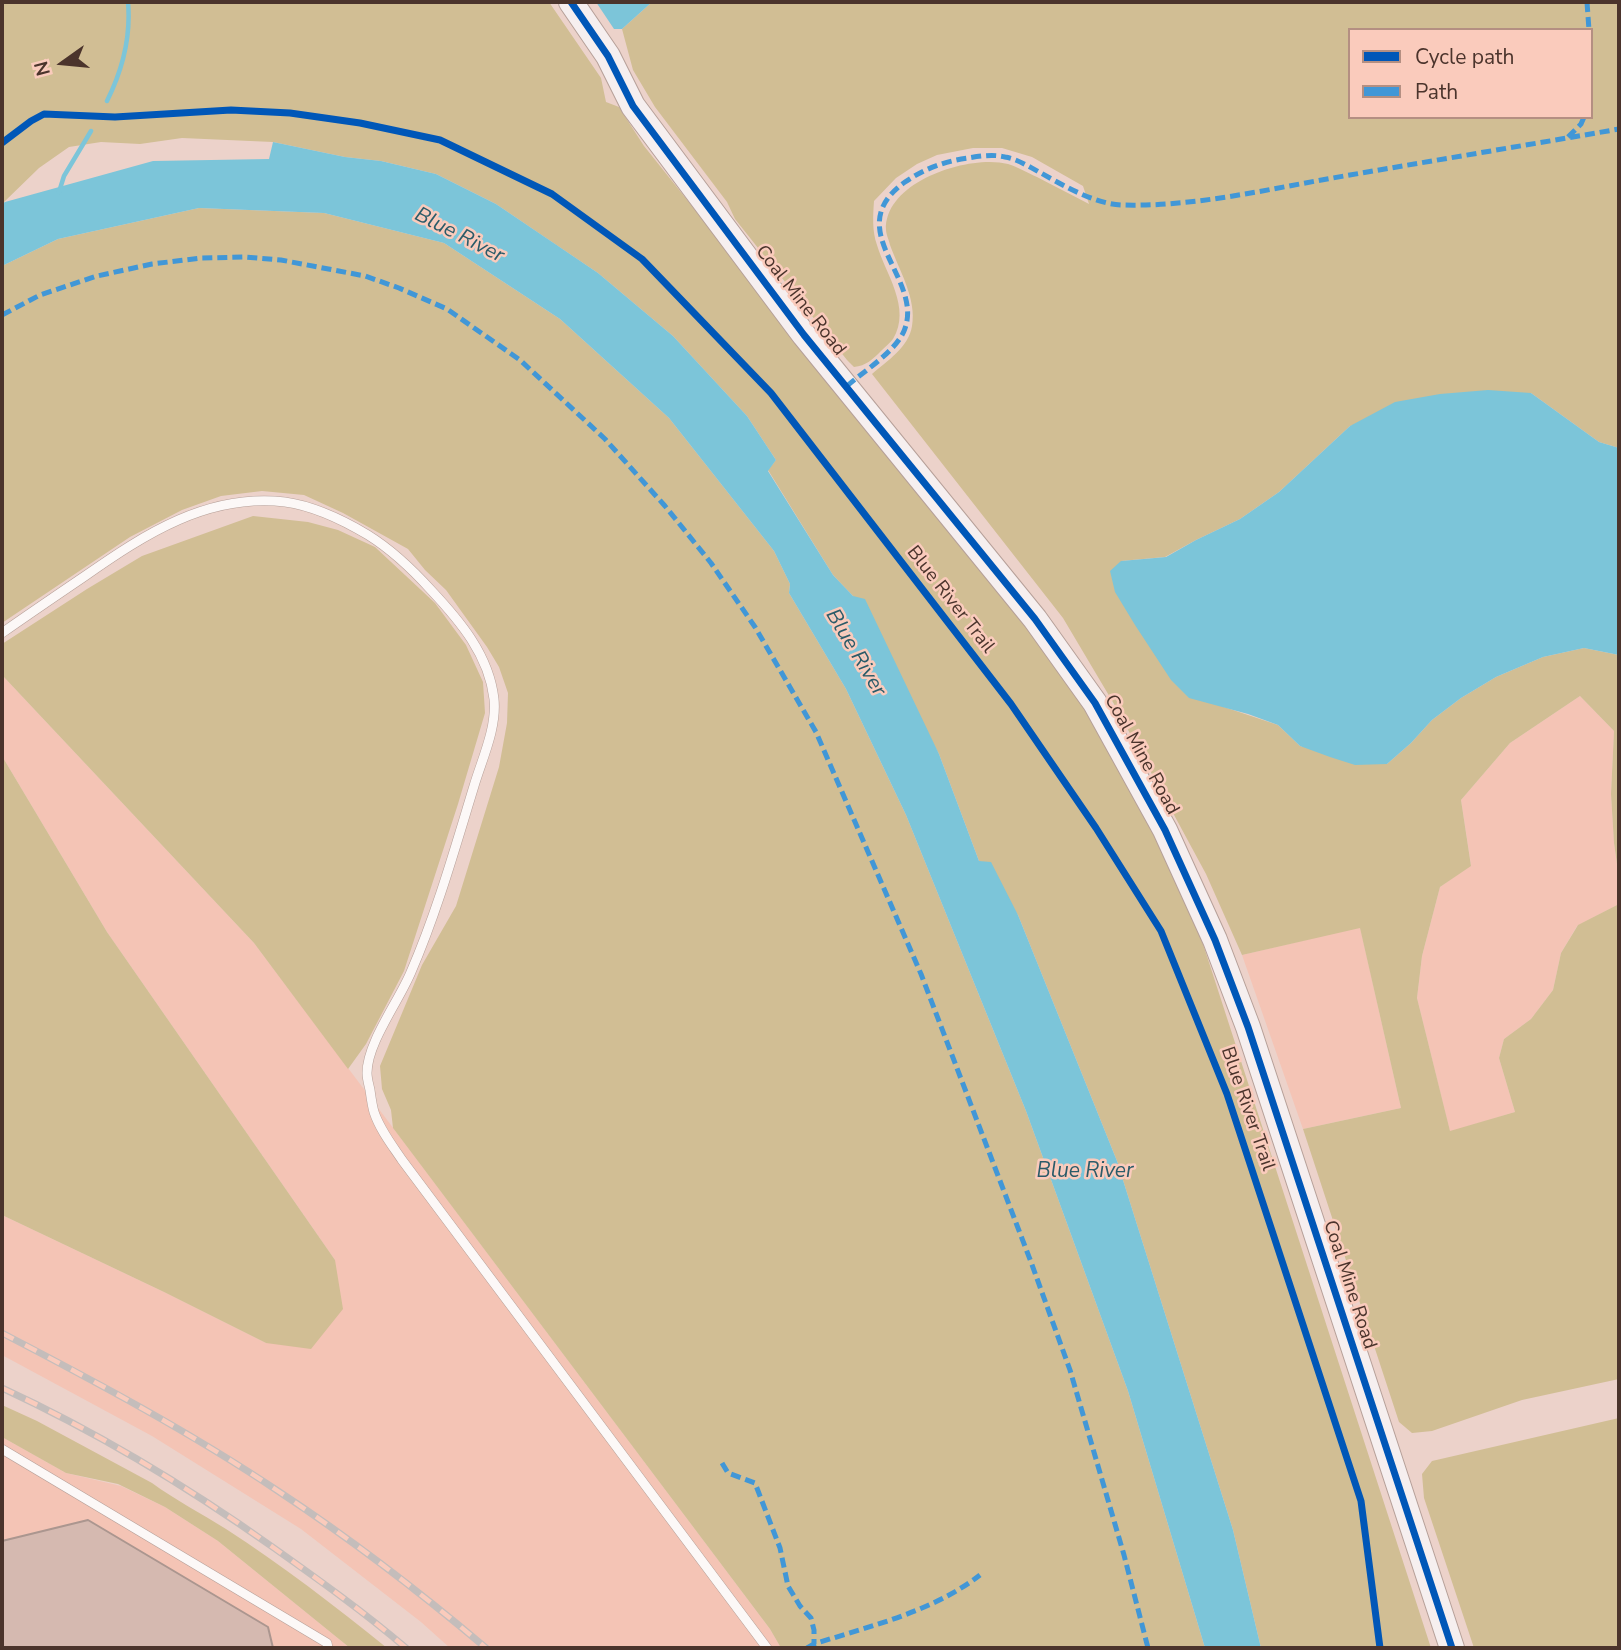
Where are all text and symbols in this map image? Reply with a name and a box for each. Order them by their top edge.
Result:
north arrow [28,28,98,98]
legend [1348,28,1593,119]
text: Cycle path [1415,43,1514,71]
text: N [28,58,57,79]
text: Path [1415,78,1458,106]
water label: Blue River [410,203,508,269]
street label: Coal Mine Road [750,241,850,361]
street label: Blue River Trail [901,542,999,658]
water label: Blue River [819,605,891,701]
street label: Coal Mine Road [1099,691,1183,819]
street label: Blue River Trail [1215,1044,1279,1174]
water label: Blue River [1036,1159,1134,1185]
street label: Coal Mine Road [1317,1218,1381,1352]

